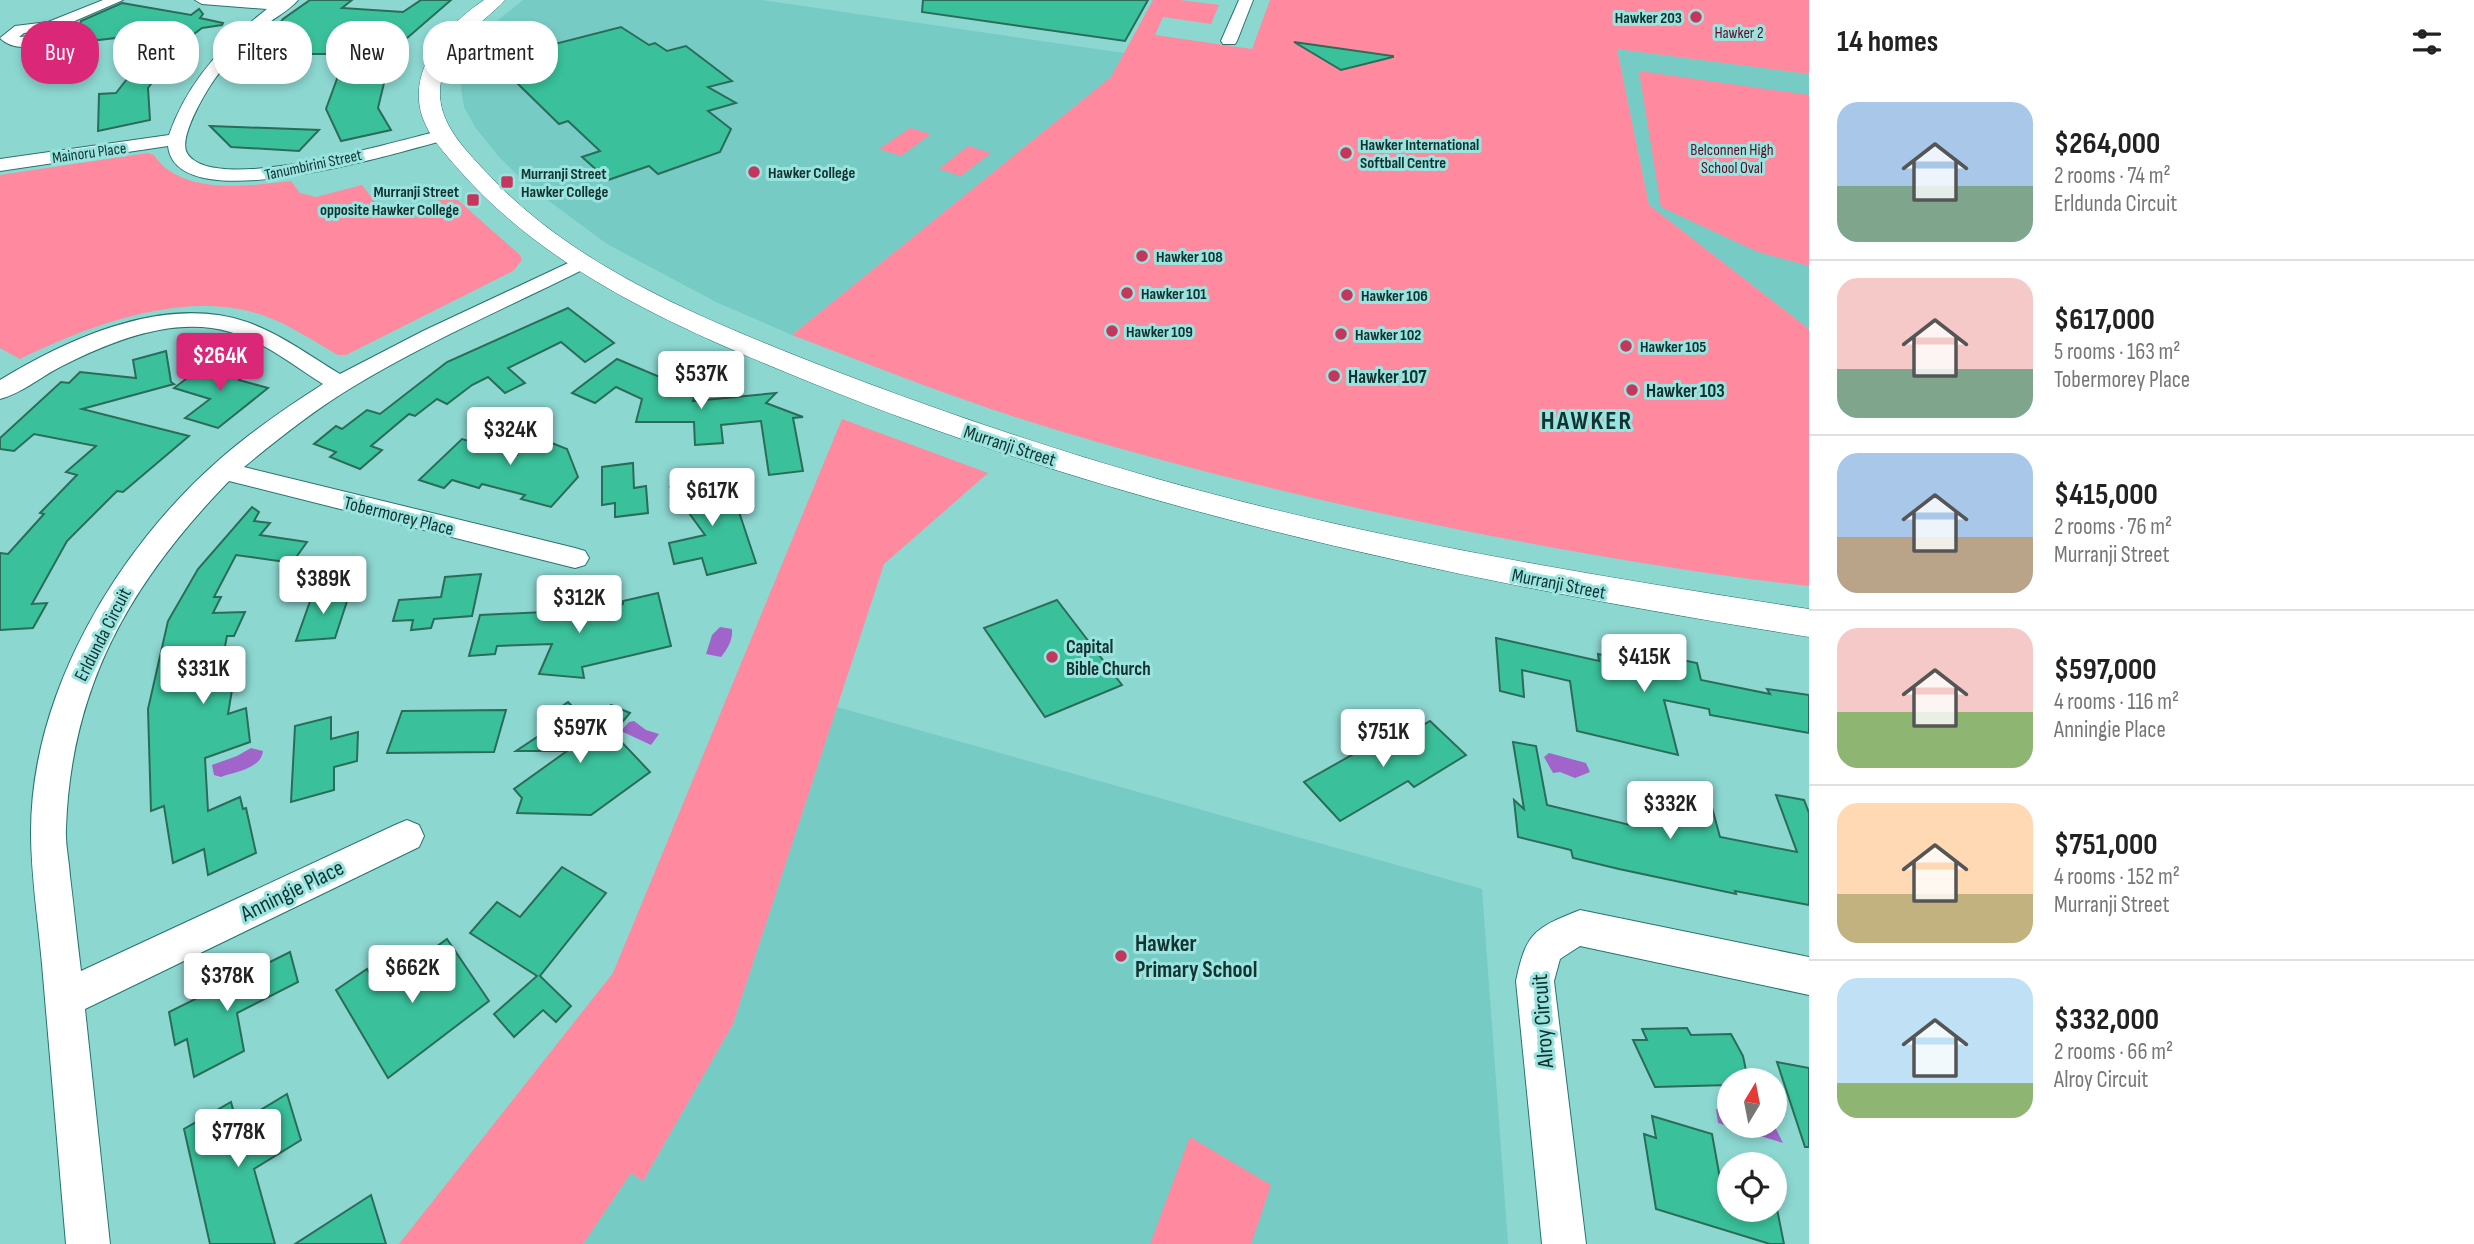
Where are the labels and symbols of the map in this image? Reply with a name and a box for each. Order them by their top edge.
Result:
place label: Hawker 203 [1615,9,1682,28]
marker: Hawker 203 [1688,9,1704,25]
park label: Hawker 2 [1714,24,1764,43]
place label: Hawker International Softball Centre [1360,136,1479,173]
street label: Mainoru Place [51,139,127,168]
park label: Belconnen High School Oval [1690,141,1774,178]
marker: Hawker International Softball Centre [1338,145,1354,161]
street label: Tanumbirini Street [263,146,364,185]
marker: Hawker College [746,164,762,180]
place label: Hawker College [768,164,855,183]
place label: Murranji Street Hawker College [521,165,608,202]
marker: Murranji Street Hawker College [499,174,515,190]
place label: Murranji Street opposite Hawker College [320,183,459,220]
marker: Murranji Street opposite Hawker College [465,192,481,208]
marker: Hawker 108 [1134,248,1150,264]
place label: Hawker 108 [1156,248,1223,267]
marker: Hawker 101 [1119,285,1135,301]
place label: Hawker 101 [1141,285,1207,304]
marker: Hawker 106 [1339,287,1355,303]
place label: Hawker 106 [1361,287,1428,306]
marker: Hawker 109 [1104,323,1120,339]
place label: Hawker 109 [1126,323,1193,342]
marker: Hawker 102 [1333,326,1349,342]
place label: Hawker 102 [1355,326,1421,345]
pin: $264K [171,334,269,393]
marker: Hawker 105 [1618,338,1634,354]
place label: Hawker 105 [1640,338,1706,357]
pin: $537K [652,352,750,411]
place label: Hawker 107 [1348,366,1427,389]
marker: Hawker 107 [1326,368,1342,384]
place label: Hawker 103 [1646,380,1725,403]
marker: Hawker 103 [1624,382,1640,398]
district label: HAWKER [1541,406,1633,437]
pin: $324K [461,407,559,467]
street label: Murranji Street [961,421,1059,472]
pin: $617K [663,468,761,528]
street label: Tobermorey Place [341,492,456,541]
pin: $389K [274,556,372,616]
street label: Murranji Street [1510,564,1608,605]
pin: $312K [530,576,628,635]
street label: Erldunda Circuit [70,584,137,685]
pin: $415K [1595,634,1693,694]
place label: Capital Bible Church [1066,636,1151,681]
pin: $331K [154,646,252,706]
marker: Capital Bible Church [1044,649,1060,665]
pin: $597K [531,706,629,765]
pin: $751K [1334,710,1432,769]
pin: $332K [1621,782,1719,841]
street label: Anningie Place [235,854,349,928]
place label: Hawker Primary School [1135,930,1257,984]
pin: $662K [363,946,461,1005]
marker: Hawker Primary School [1113,948,1129,964]
pin: $378K [178,954,276,1013]
street label: Alroy Circuit [1526,973,1560,1070]
north arrow [1717,1068,1787,1138]
pin: $778K [189,1110,287,1169]

